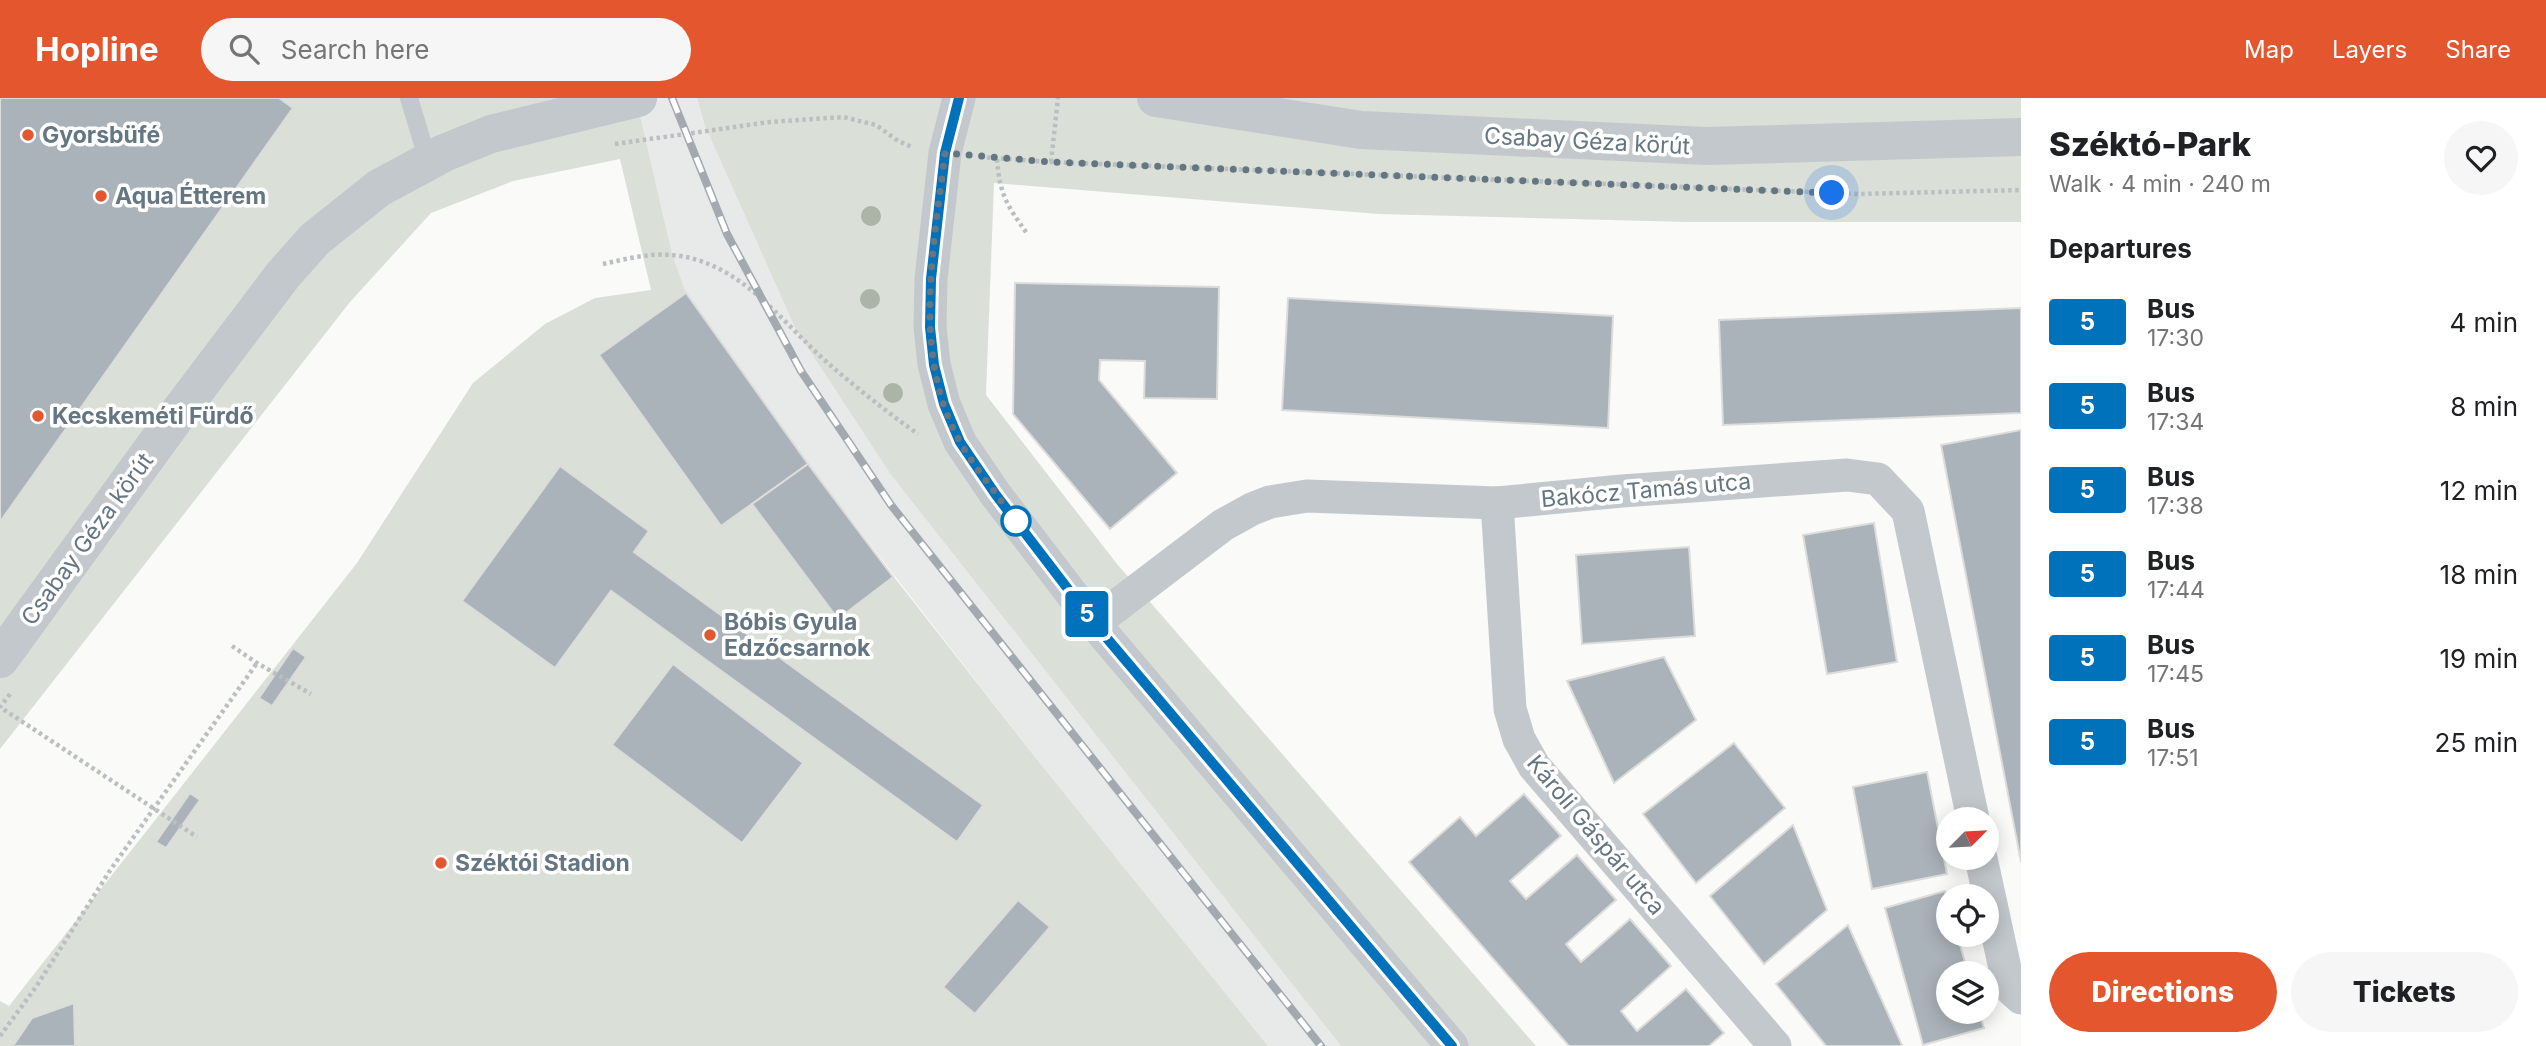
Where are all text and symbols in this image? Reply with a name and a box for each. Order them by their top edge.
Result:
search box [201,18,691,81]
text: Hopline [35,29,159,69]
icon: search [225,30,263,68]
text: Search here [281,34,429,65]
text: Map [2244,35,2294,64]
text: Layers [2332,35,2407,64]
text: Share [2445,35,2511,64]
place label: Gyorsbüfé [42,121,160,149]
button: heart [2444,121,2518,195]
street label: Csabay Géza körút [1483,122,1691,160]
text: Széktó-Park [2049,124,2251,164]
marker: Gyorsbüfé [20,127,36,143]
text: Walk · 4 min · 240 m [2049,170,2271,198]
your location [1814,175,1849,210]
place label: Aqua Étterem [115,182,266,210]
marker: Aqua Étterem [93,188,109,204]
text: Departures [2049,233,2192,264]
text: Bus [2147,293,2195,324]
text: 5 [2080,307,2095,336]
text: 4 min [2449,307,2518,338]
text: 17:30 [2147,324,2204,352]
text: Bus [2147,377,2195,408]
text: 5 [2080,391,2095,420]
text: 8 min [2450,391,2518,422]
place label: Kecskeméti Fürdő [52,402,254,430]
marker: Kecskeméti Fürdő [30,408,46,424]
text: 17:34 [2147,408,2204,436]
street label: Csabay Géza körút [15,447,159,631]
text: Bus [2147,461,2195,492]
street label: Bakócz Tamás utca [1540,467,1752,513]
text: 5 [2080,475,2095,504]
text: 12 min [2440,475,2518,506]
text: 17:38 [2147,492,2204,520]
unlabelled marker [1001,506,1031,536]
text: Bus [2147,545,2195,576]
text: 5 [2080,559,2095,588]
text: 18 min [2440,559,2518,590]
text: 17:44 [2147,576,2205,604]
line badge: 5 [1064,591,1110,637]
text: 5 [1079,599,1095,628]
place label: Bóbis Gyula Edzőcsarnok [724,608,871,662]
marker: Bóbis Gyula Edzőcsarnok [702,627,718,643]
text: Bus [2147,629,2195,660]
text: 5 [2080,643,2095,672]
text: 19 min [2440,643,2518,674]
text: 17:45 [2147,660,2204,688]
text: Bus [2147,713,2195,744]
text: 5 [2080,727,2095,756]
text: 25 min [2435,727,2518,758]
text: 17:51 [2147,744,2199,772]
street label: Károli Gáspár utca [1521,749,1671,921]
north arrow [1936,807,1998,870]
map controls [1936,807,1999,1024]
place label: Széktói Stadion [455,849,630,877]
marker: Széktói Stadion [433,855,449,871]
button: locate [1936,884,1999,947]
button: Directions [2049,952,2277,1032]
button: Tickets [2291,952,2518,1032]
button: layers [1936,961,1999,1024]

